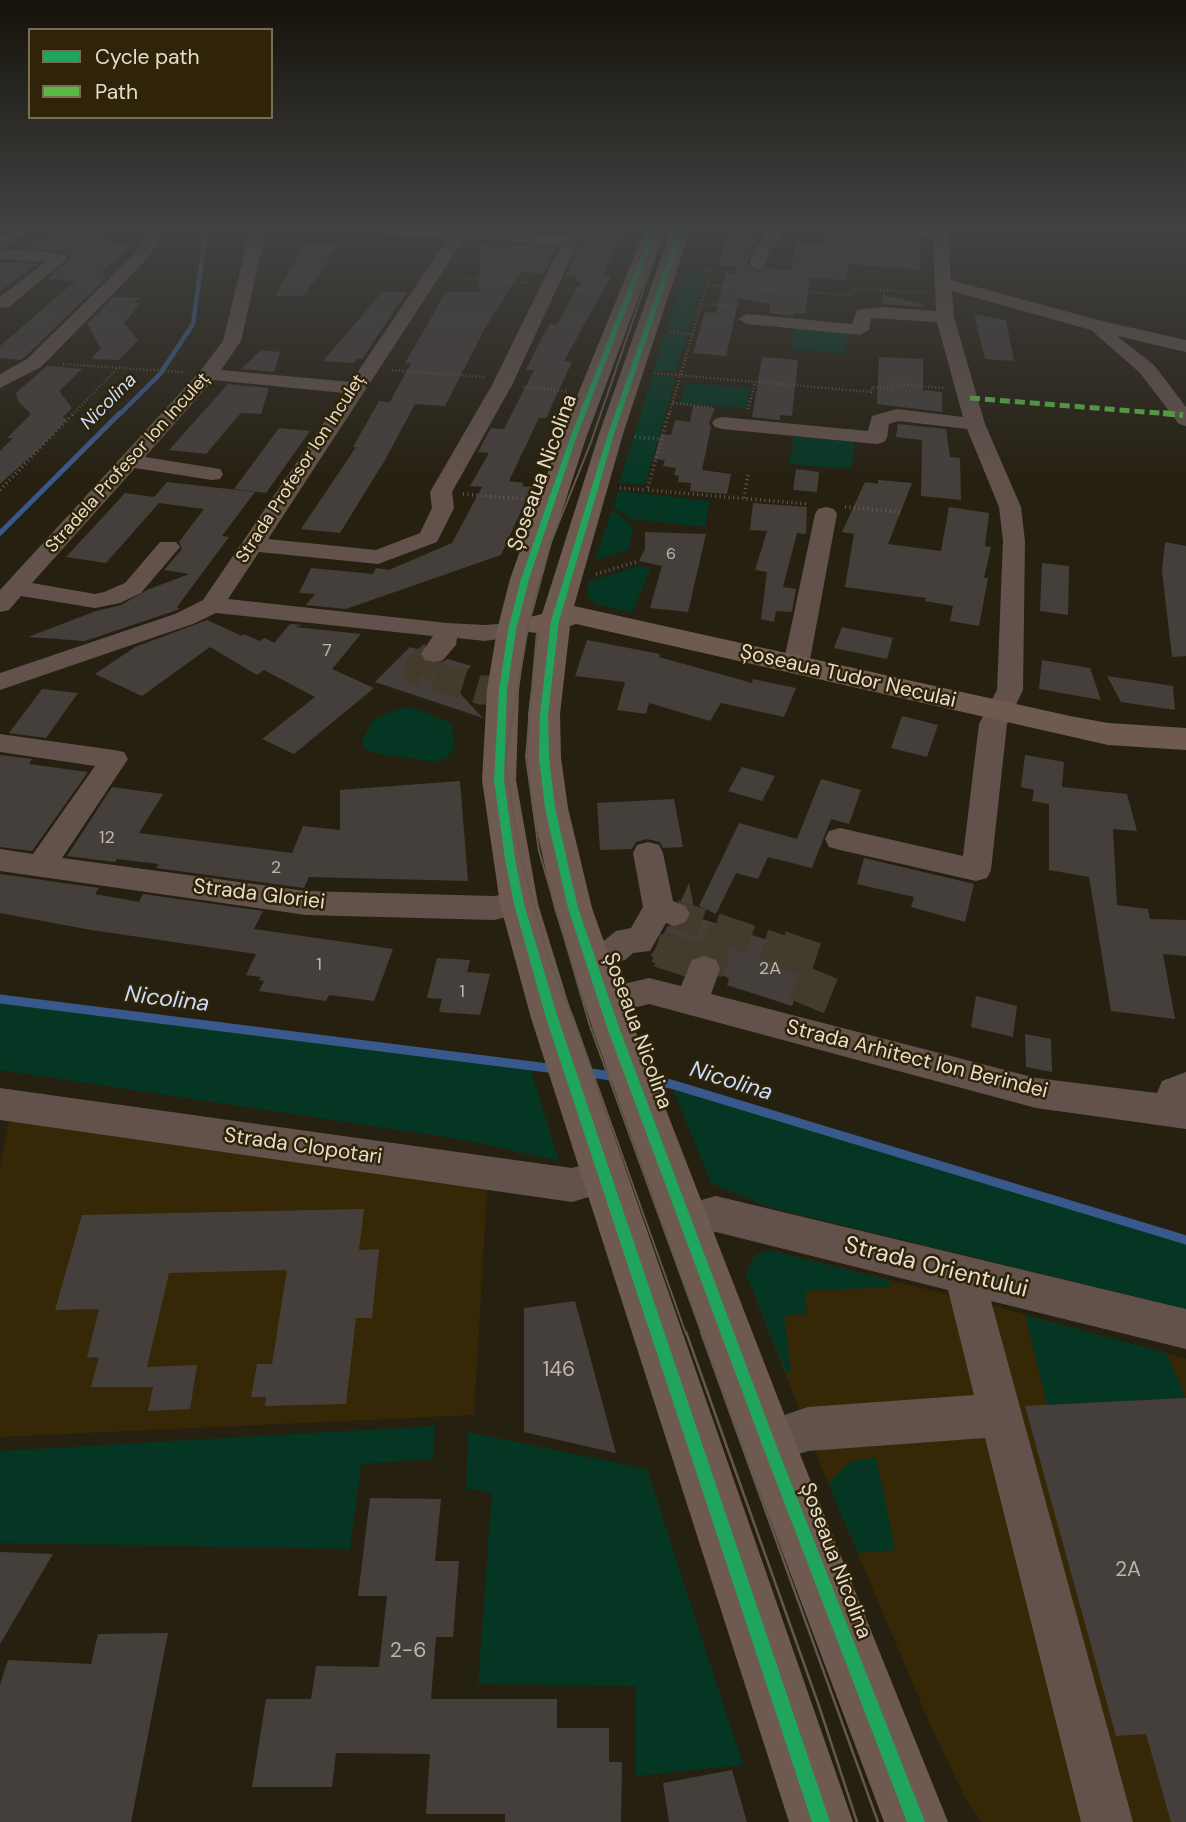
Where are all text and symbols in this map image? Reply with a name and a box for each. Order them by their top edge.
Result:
legend [28,28,273,119]
text: Cycle path [95,43,200,71]
text: Path [95,78,138,106]
street label: Stradela Profesor Ion Inculeț [41,369,215,557]
water label: Nicolina [76,369,142,435]
street label: Strada Profesor Ion Inculeț [232,371,370,567]
street label: Șoseaua Nicolina [503,391,583,555]
house number: 6 [666,545,676,565]
house number: 7 [322,640,332,662]
street label: Șoseaua Tudor Neculai [738,640,958,714]
house number: 12 [99,827,115,849]
house number: 2 [271,857,281,879]
street label: Strada Gloriei [192,874,326,916]
street label: Șoseaua Nicolina [597,949,677,1113]
house number: 1 [316,954,322,976]
house number: 2A [759,958,781,980]
water label: Nicolina [123,981,211,1019]
house number: 1 [459,981,465,1003]
street label: Strada Arhitect Ion Berindei [784,1015,1050,1105]
water label: Nicolina [686,1056,776,1108]
street label: Strada Clopotari [222,1123,384,1171]
street label: Strada Orientului [841,1231,1031,1305]
house number: 146 [543,1357,575,1383]
street label: Șoseaua Nicolina [794,1480,876,1642]
house number: 2A [1115,1557,1141,1583]
house number: 2-6 [390,1638,426,1664]

